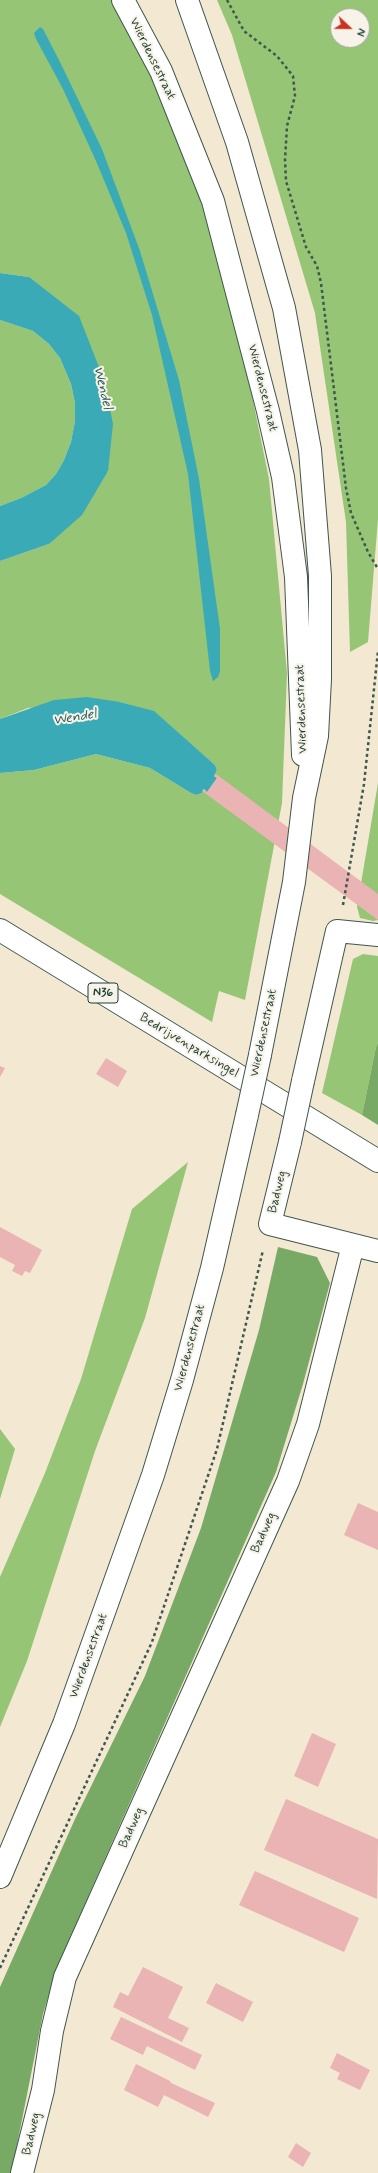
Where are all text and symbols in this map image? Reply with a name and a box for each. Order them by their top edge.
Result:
north arrow [330,8,370,48]
street label: Wierdensestraat [125,15,179,103]
text: N [352,26,368,38]
street label: Wierdensestraat [244,343,280,433]
water label: Wendel [89,365,115,411]
street label: Wierdensestraat [293,664,311,754]
water label: Wendel [52,706,98,730]
road number: N36 [88,983,118,1003]
street label: Wierdensestraat [247,988,281,1078]
street label: Bedrijvenparksingel [136,1010,242,1082]
street label: Badweg [265,1169,291,1215]
street label: Wierdensestraat [171,1303,209,1393]
street label: Badweg [248,1510,280,1556]
street label: Wierdensestraat [66,1611,112,1701]
street label: Badweg [116,1805,148,1851]
street label: Badweg [20,2111,44,2157]

